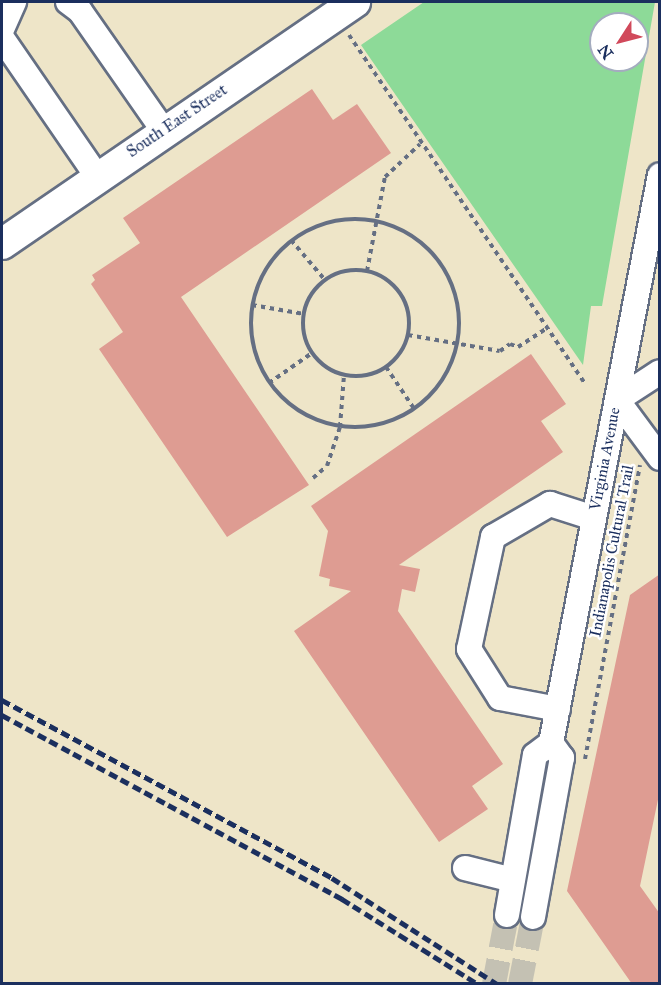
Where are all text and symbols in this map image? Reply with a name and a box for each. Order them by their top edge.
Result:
north arrow [589,12,649,72]
text: N [594,41,617,63]
street label: South East Street [123,80,231,162]
street label: Virginia Avenue [586,406,624,512]
street label: Indianapolis Cultural Trail [586,463,638,639]

